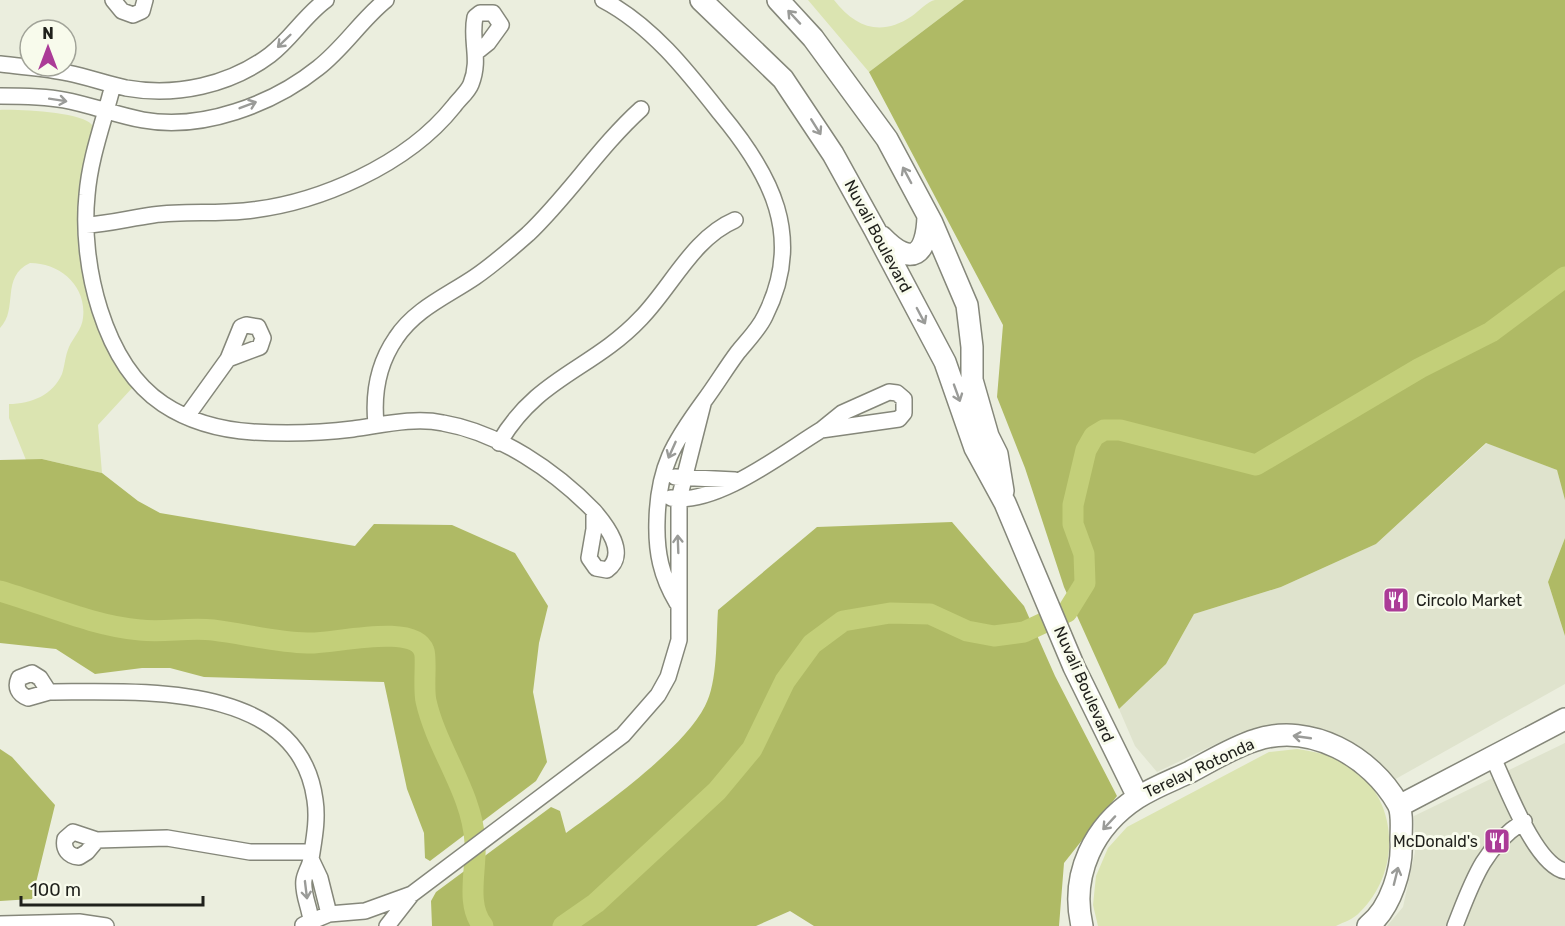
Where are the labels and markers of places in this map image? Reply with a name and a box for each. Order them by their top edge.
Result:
restaurant icon: Circolo Market [1381,585,1411,615]
place label: Circolo Market [1416,591,1522,610]
restaurant icon: McDonald's [1482,826,1512,856]
place label: McDonald's [1393,832,1478,851]

